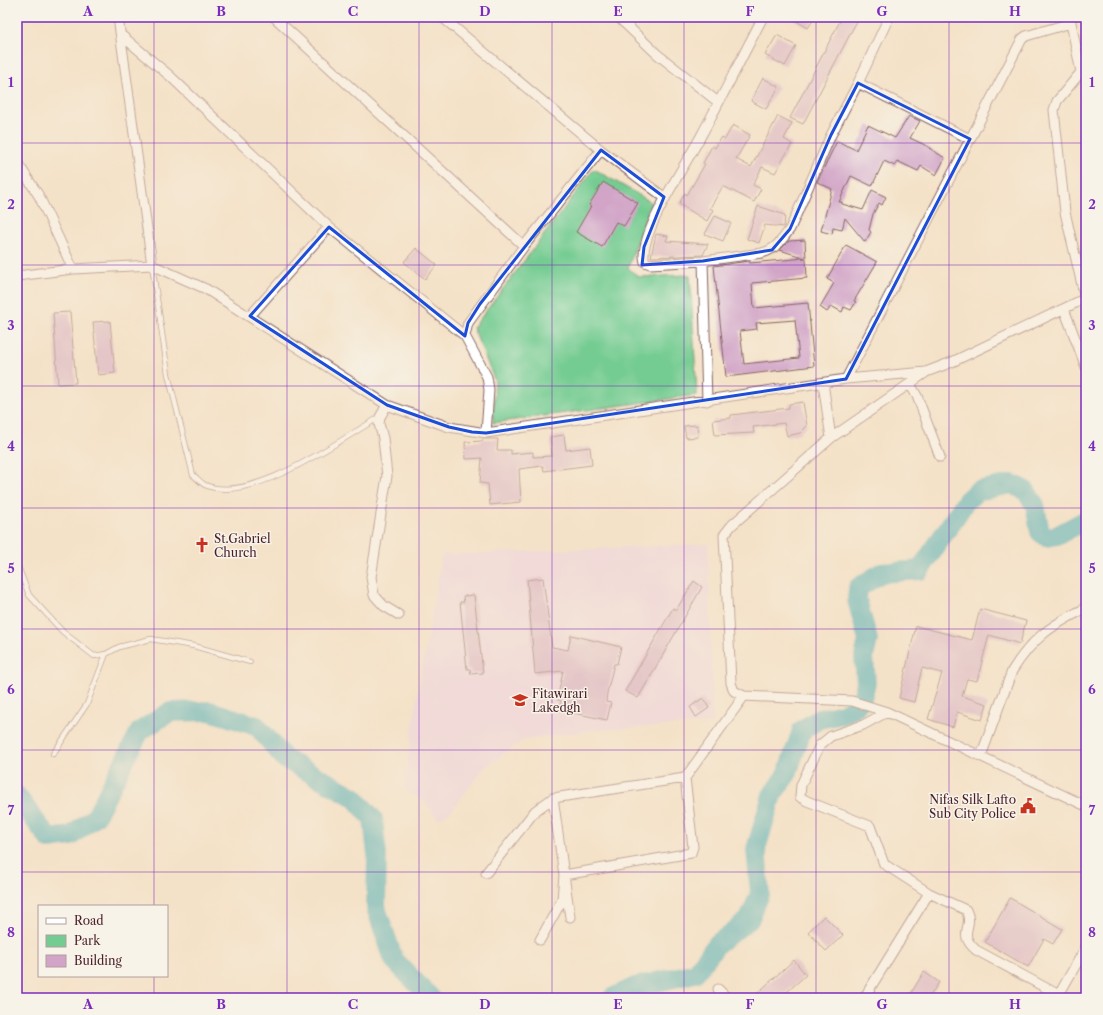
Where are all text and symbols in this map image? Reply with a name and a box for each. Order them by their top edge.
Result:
text: A [82,3,94,19]
text: B [216,3,226,19]
text: C [348,3,358,19]
text: D [479,3,491,19]
text: E [613,3,623,19]
text: F [746,3,755,19]
text: G [876,3,888,19]
text: H [1009,3,1021,19]
text: 1 [8,74,14,90]
text: 1 [1089,74,1095,90]
text: 2 [7,196,15,212]
text: 2 [1088,196,1096,212]
text: 3 [7,317,15,333]
text: 3 [1088,317,1096,333]
text: 4 [7,438,15,454]
text: 4 [1088,438,1096,454]
place label: St.Gabriel Church [214,531,271,560]
church icon: St.Gabriel Church [193,536,211,554]
text: 5 [7,560,15,576]
text: 5 [1088,560,1096,576]
text: 6 [7,681,15,697]
text: 6 [1088,681,1096,697]
place label: Fitawirari Lakedgh [532,686,588,715]
school or university icon: Fitawirari Lakedgh [511,691,529,709]
place label: Nifas Silk Lafto Sub City Police [929,792,1016,821]
public building icon: Nifas Silk Lafto Sub City Police [1019,797,1037,815]
text: 7 [8,802,15,818]
text: 7 [1089,802,1096,818]
legend [38,905,168,977]
text: Road [74,913,104,928]
text: 8 [7,924,15,940]
text: 8 [1088,924,1096,940]
text: Park [74,933,101,948]
text: Building [74,953,122,968]
text: A [82,996,94,1012]
text: B [216,996,226,1012]
text: C [348,996,358,1012]
text: D [479,996,491,1012]
text: E [613,996,623,1012]
text: F [746,996,755,1012]
text: G [876,996,888,1012]
text: H [1009,996,1021,1012]

